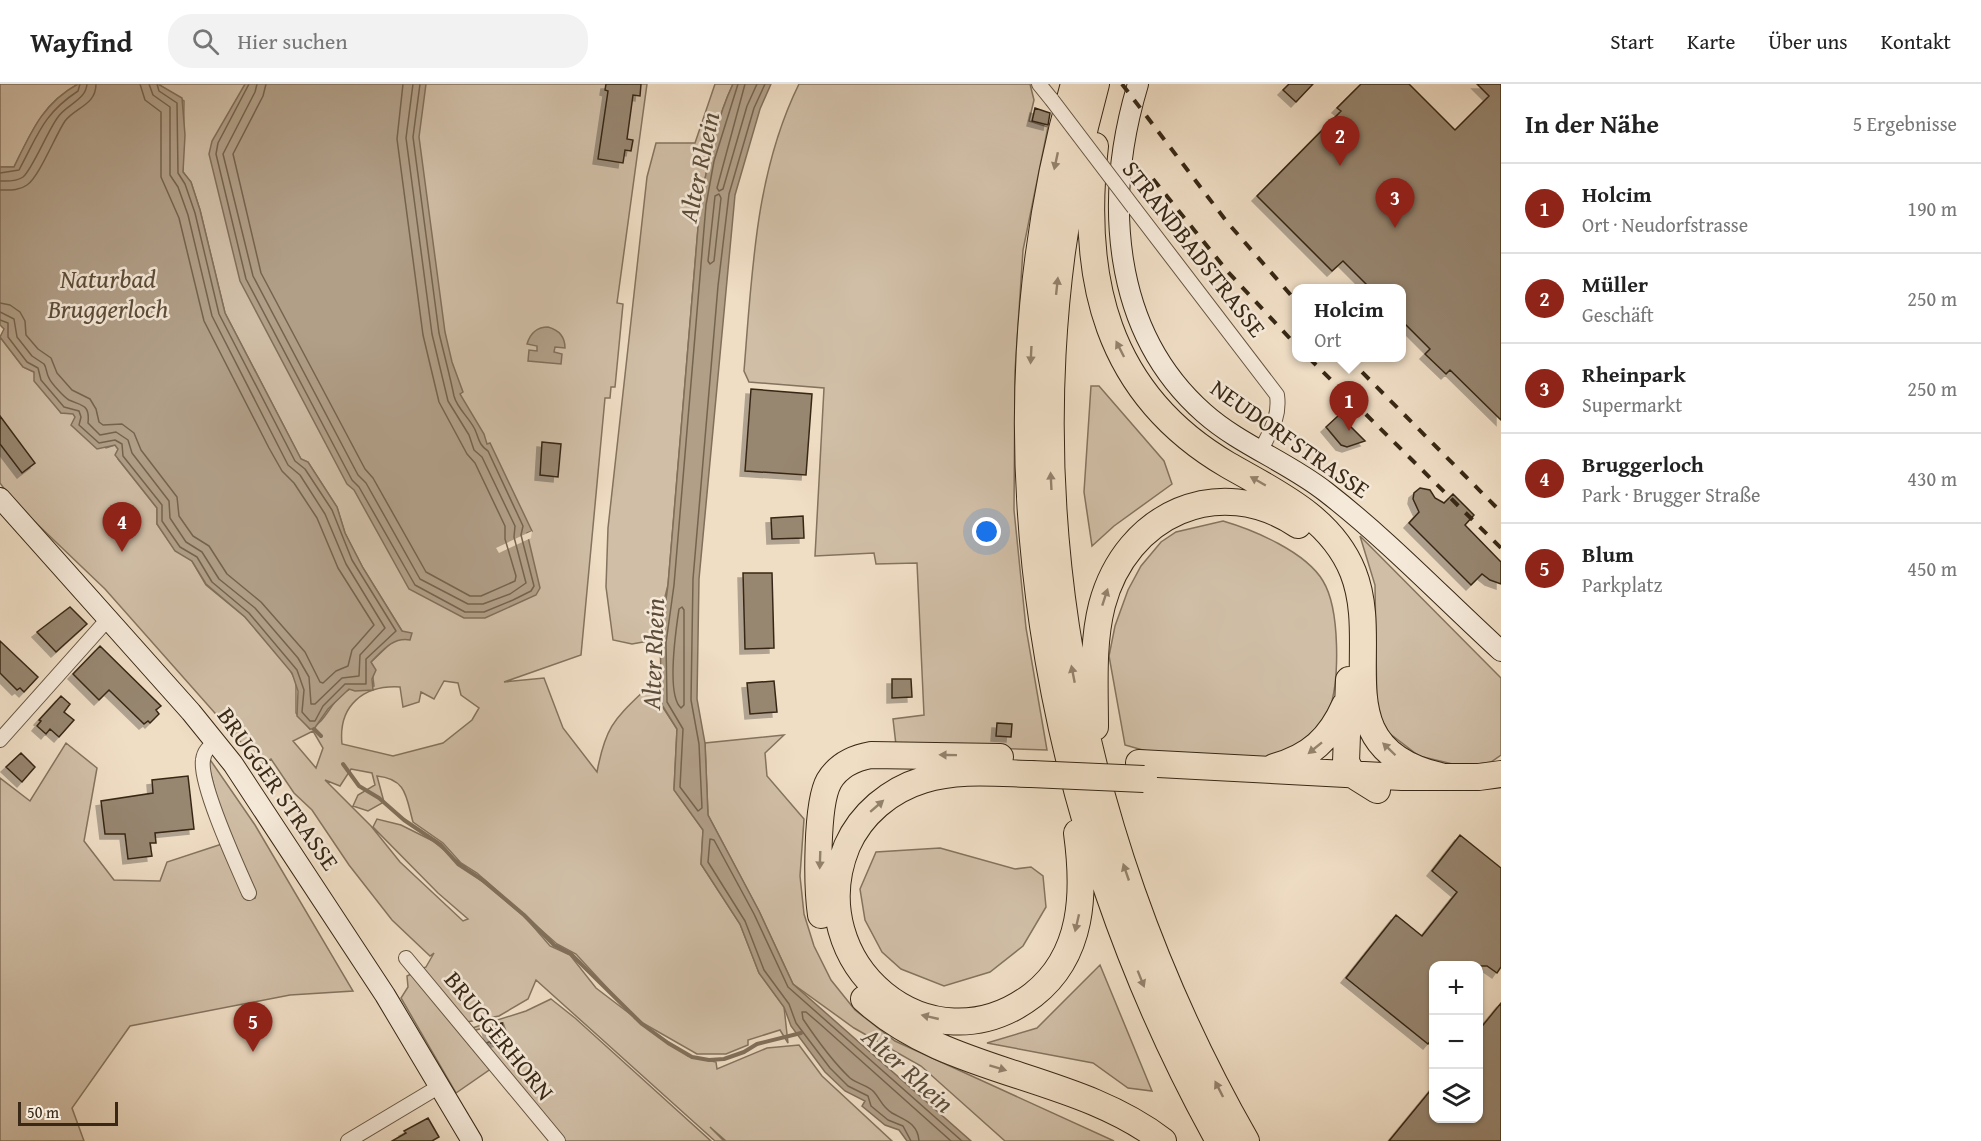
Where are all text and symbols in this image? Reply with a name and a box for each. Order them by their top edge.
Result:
search box [168,14,588,68]
text: Wayfind [30,21,132,62]
icon: search [189,25,222,58]
text: Hier suchen [237,25,348,57]
text: Start [1610,26,1654,57]
text: Karte [1687,26,1735,57]
text: Über uns [1768,26,1848,57]
text: Kontakt [1881,26,1951,57]
text: In der Nähe [1525,104,1659,143]
water label: Alter Rhein [668,108,729,227]
text: 5 Ergebnisse [1853,109,1957,138]
pin: 2 [1320,116,1360,166]
one-way arrow [1050,152,1060,171]
street label: STRANDBADSTRASSE [1114,153,1275,344]
pin: 3 [1376,178,1414,228]
text: Holcim [1582,178,1652,210]
text: 1 [1539,194,1550,223]
text: 190 m [1907,194,1957,223]
text: Ort · Neudorfstrasse [1582,210,1748,239]
water label: Naturbad Bruggerloch [47,259,168,328]
text: Müller [1582,268,1648,300]
one-way arrow [1052,277,1062,296]
popup [1292,284,1406,362]
text: 2 [1539,284,1550,313]
text: 250 m [1907,284,1957,313]
text: Holcim [1314,293,1384,325]
text: Geschäft [1582,300,1654,329]
text: Ort [1314,325,1342,354]
one-way arrow [1115,340,1125,357]
one-way arrow [1026,345,1035,364]
text: Rheinpark [1582,358,1686,390]
street label: NEUDORFSTRASSE [1203,370,1377,507]
text: 3 [1539,374,1550,403]
text: 250 m [1907,374,1957,403]
pin: 1 [1330,382,1368,431]
text: Supermarkt [1582,390,1682,419]
text: Bruggerloch [1582,448,1704,480]
text: 4 [1539,464,1550,493]
text: 430 m [1907,464,1957,493]
one-way arrow [1047,471,1056,490]
one-way arrow [1250,476,1266,487]
text: Park · Brugger Straße [1582,480,1761,509]
pin: 4 [102,502,142,552]
your location [972,517,1001,546]
text: Blum [1582,538,1634,570]
text: 5 [1539,554,1550,583]
text: 450 m [1907,554,1957,583]
text: Parkplatz [1582,570,1662,599]
one-way arrow [1101,588,1110,606]
water label: Alter Rhein [631,597,674,712]
one-way arrow [1069,665,1078,684]
street label: BRUGGER STRASSE [209,700,348,877]
one-way arrow [1307,741,1323,754]
one-way arrow [1382,743,1396,757]
one-way arrow [938,750,957,759]
one-way arrow [869,800,884,813]
one-way arrow [815,851,824,870]
one-way arrow [1120,863,1130,881]
one-way arrow [1072,914,1081,933]
map controls [1429,961,1483,1123]
button: + [1429,961,1483,1015]
street label: BRUGGERHORN [436,963,563,1108]
one-way arrow [1137,970,1146,988]
pin: 5 [234,1002,272,1052]
one-way arrow [920,1011,939,1021]
button: − [1429,1015,1483,1069]
water label: Alter Rhein [853,1017,963,1122]
one-way arrow [989,1063,1007,1073]
button: layers [1429,1069,1483,1123]
one-way arrow [1214,1081,1224,1098]
scale bar [18,1099,118,1126]
text: 50 m [27,1100,59,1124]

